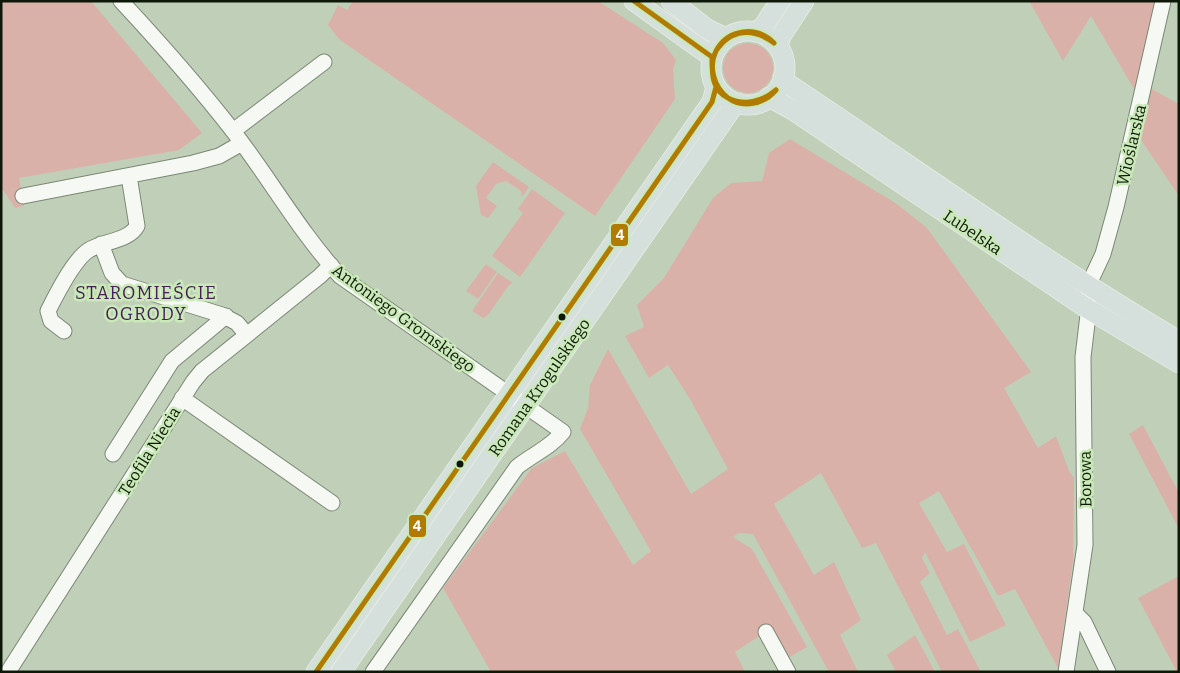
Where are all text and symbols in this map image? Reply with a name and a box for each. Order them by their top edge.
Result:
street label: Wioślarska [1113,103,1150,187]
street label: Lubelska [940,206,1006,259]
line badge: 4 [610,223,629,247]
text: 4 [616,227,625,244]
street label: Antoniego Gromskiego [329,260,479,377]
district label: STAROMIEŚCIE OGRODY [75,282,217,325]
unlabelled marker [557,312,567,322]
street label: Romana Krogulskiego [485,315,594,460]
street label: Teofila Niecia [115,403,184,499]
street label: Borowa [1076,451,1095,507]
unlabelled marker [455,459,465,469]
line badge: 4 [408,514,427,538]
text: 4 [413,518,422,535]

